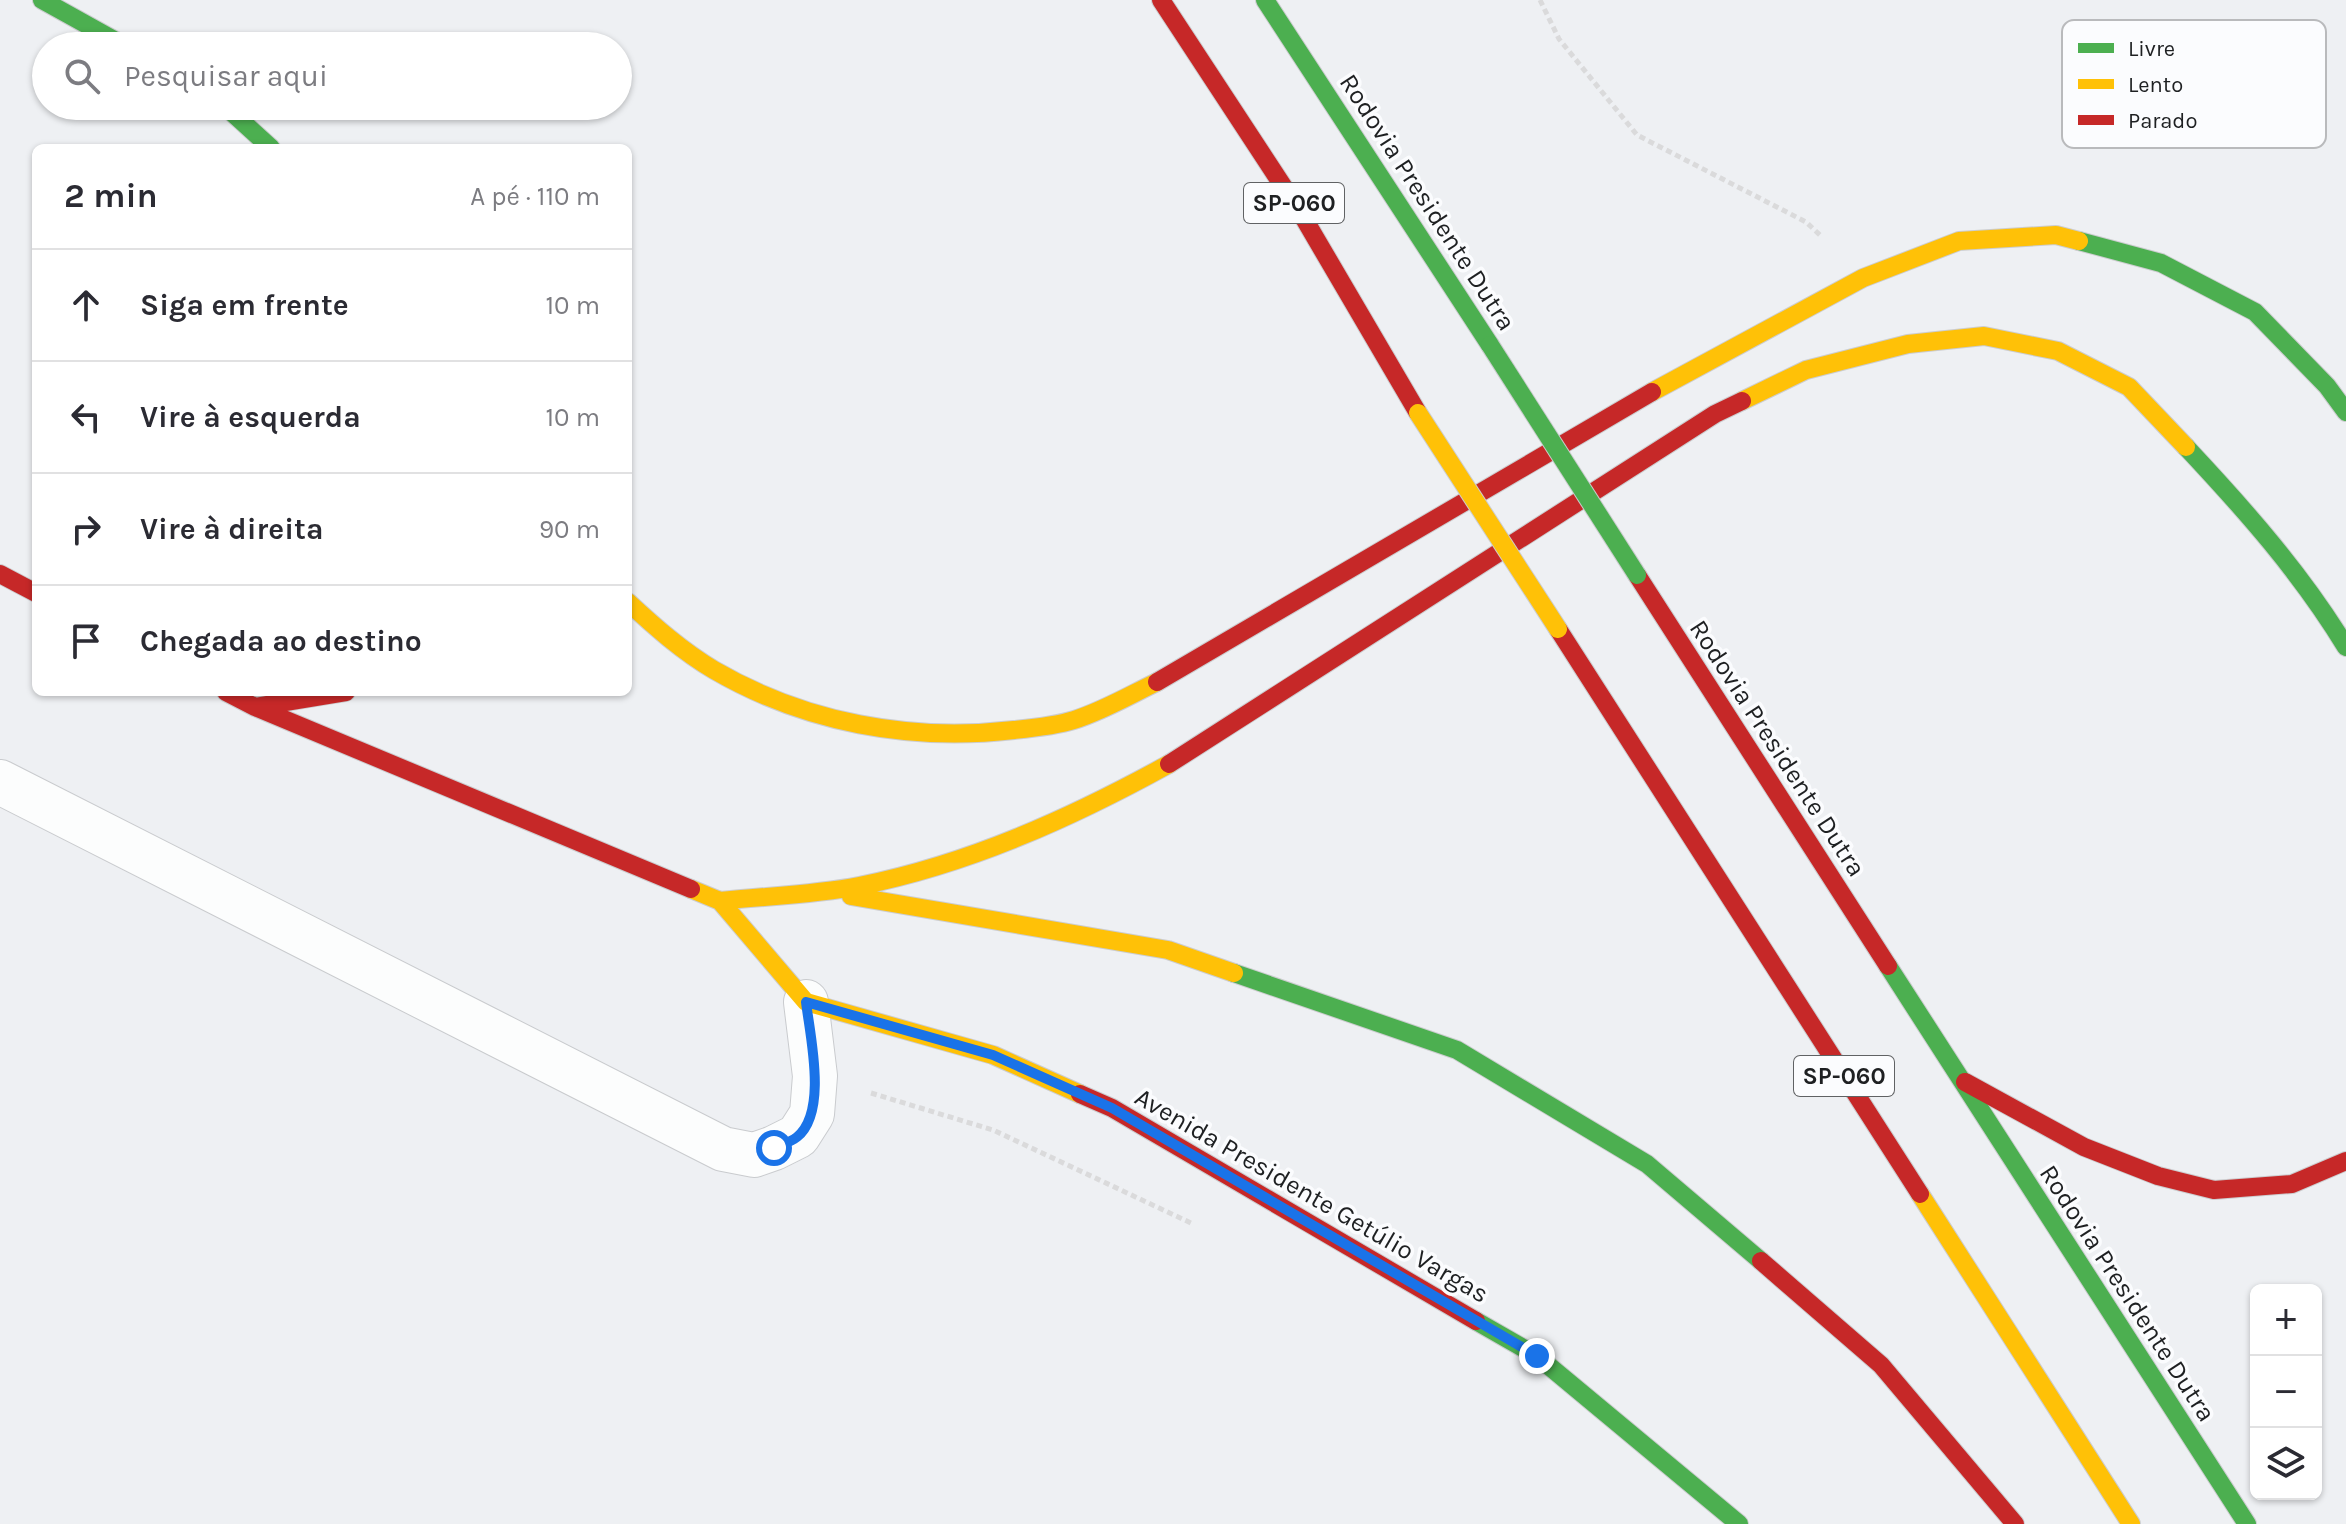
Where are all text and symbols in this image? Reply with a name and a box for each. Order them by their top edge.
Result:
legend [2062,20,2326,148]
search box [32,32,632,120]
text: Livre [2128,36,2175,62]
icon: search [60,54,104,98]
text: Pesquisar aqui [124,58,328,94]
street label: Rodovia Presidente Dutra [1333,68,1522,336]
text: Lento [2128,72,2183,98]
text: Parado [2128,108,2197,134]
text: 2 min [64,176,158,216]
text: A pé · 110 m [470,181,600,212]
road number: SP-060 [1244,183,1344,223]
icon: ahead [64,283,108,327]
text: Siga em frente [140,287,349,323]
text: 10 m [545,290,600,321]
icon: left [64,395,108,439]
text: Vire à esquerda [140,399,361,435]
text: 10 m [545,402,600,433]
icon: right [64,507,108,551]
text: Vire à direita [140,511,323,547]
text: 90 m [539,514,600,545]
street label: Rodovia Presidente Dutra [1683,614,1872,882]
icon: arrive [64,619,108,663]
text: Chegada ao destino [140,623,422,659]
road number: SP-060 [1794,1056,1894,1096]
street label: Avenida Presidente Getúlio Vargas [1129,1081,1494,1310]
route start [756,1130,792,1166]
street label: Rodovia Presidente Dutra [2033,1159,2222,1427]
map controls [2250,1284,2322,1500]
button: + [2250,1284,2322,1356]
route end [1519,1338,1555,1374]
button: − [2250,1356,2322,1428]
button: layers [2250,1428,2322,1500]

